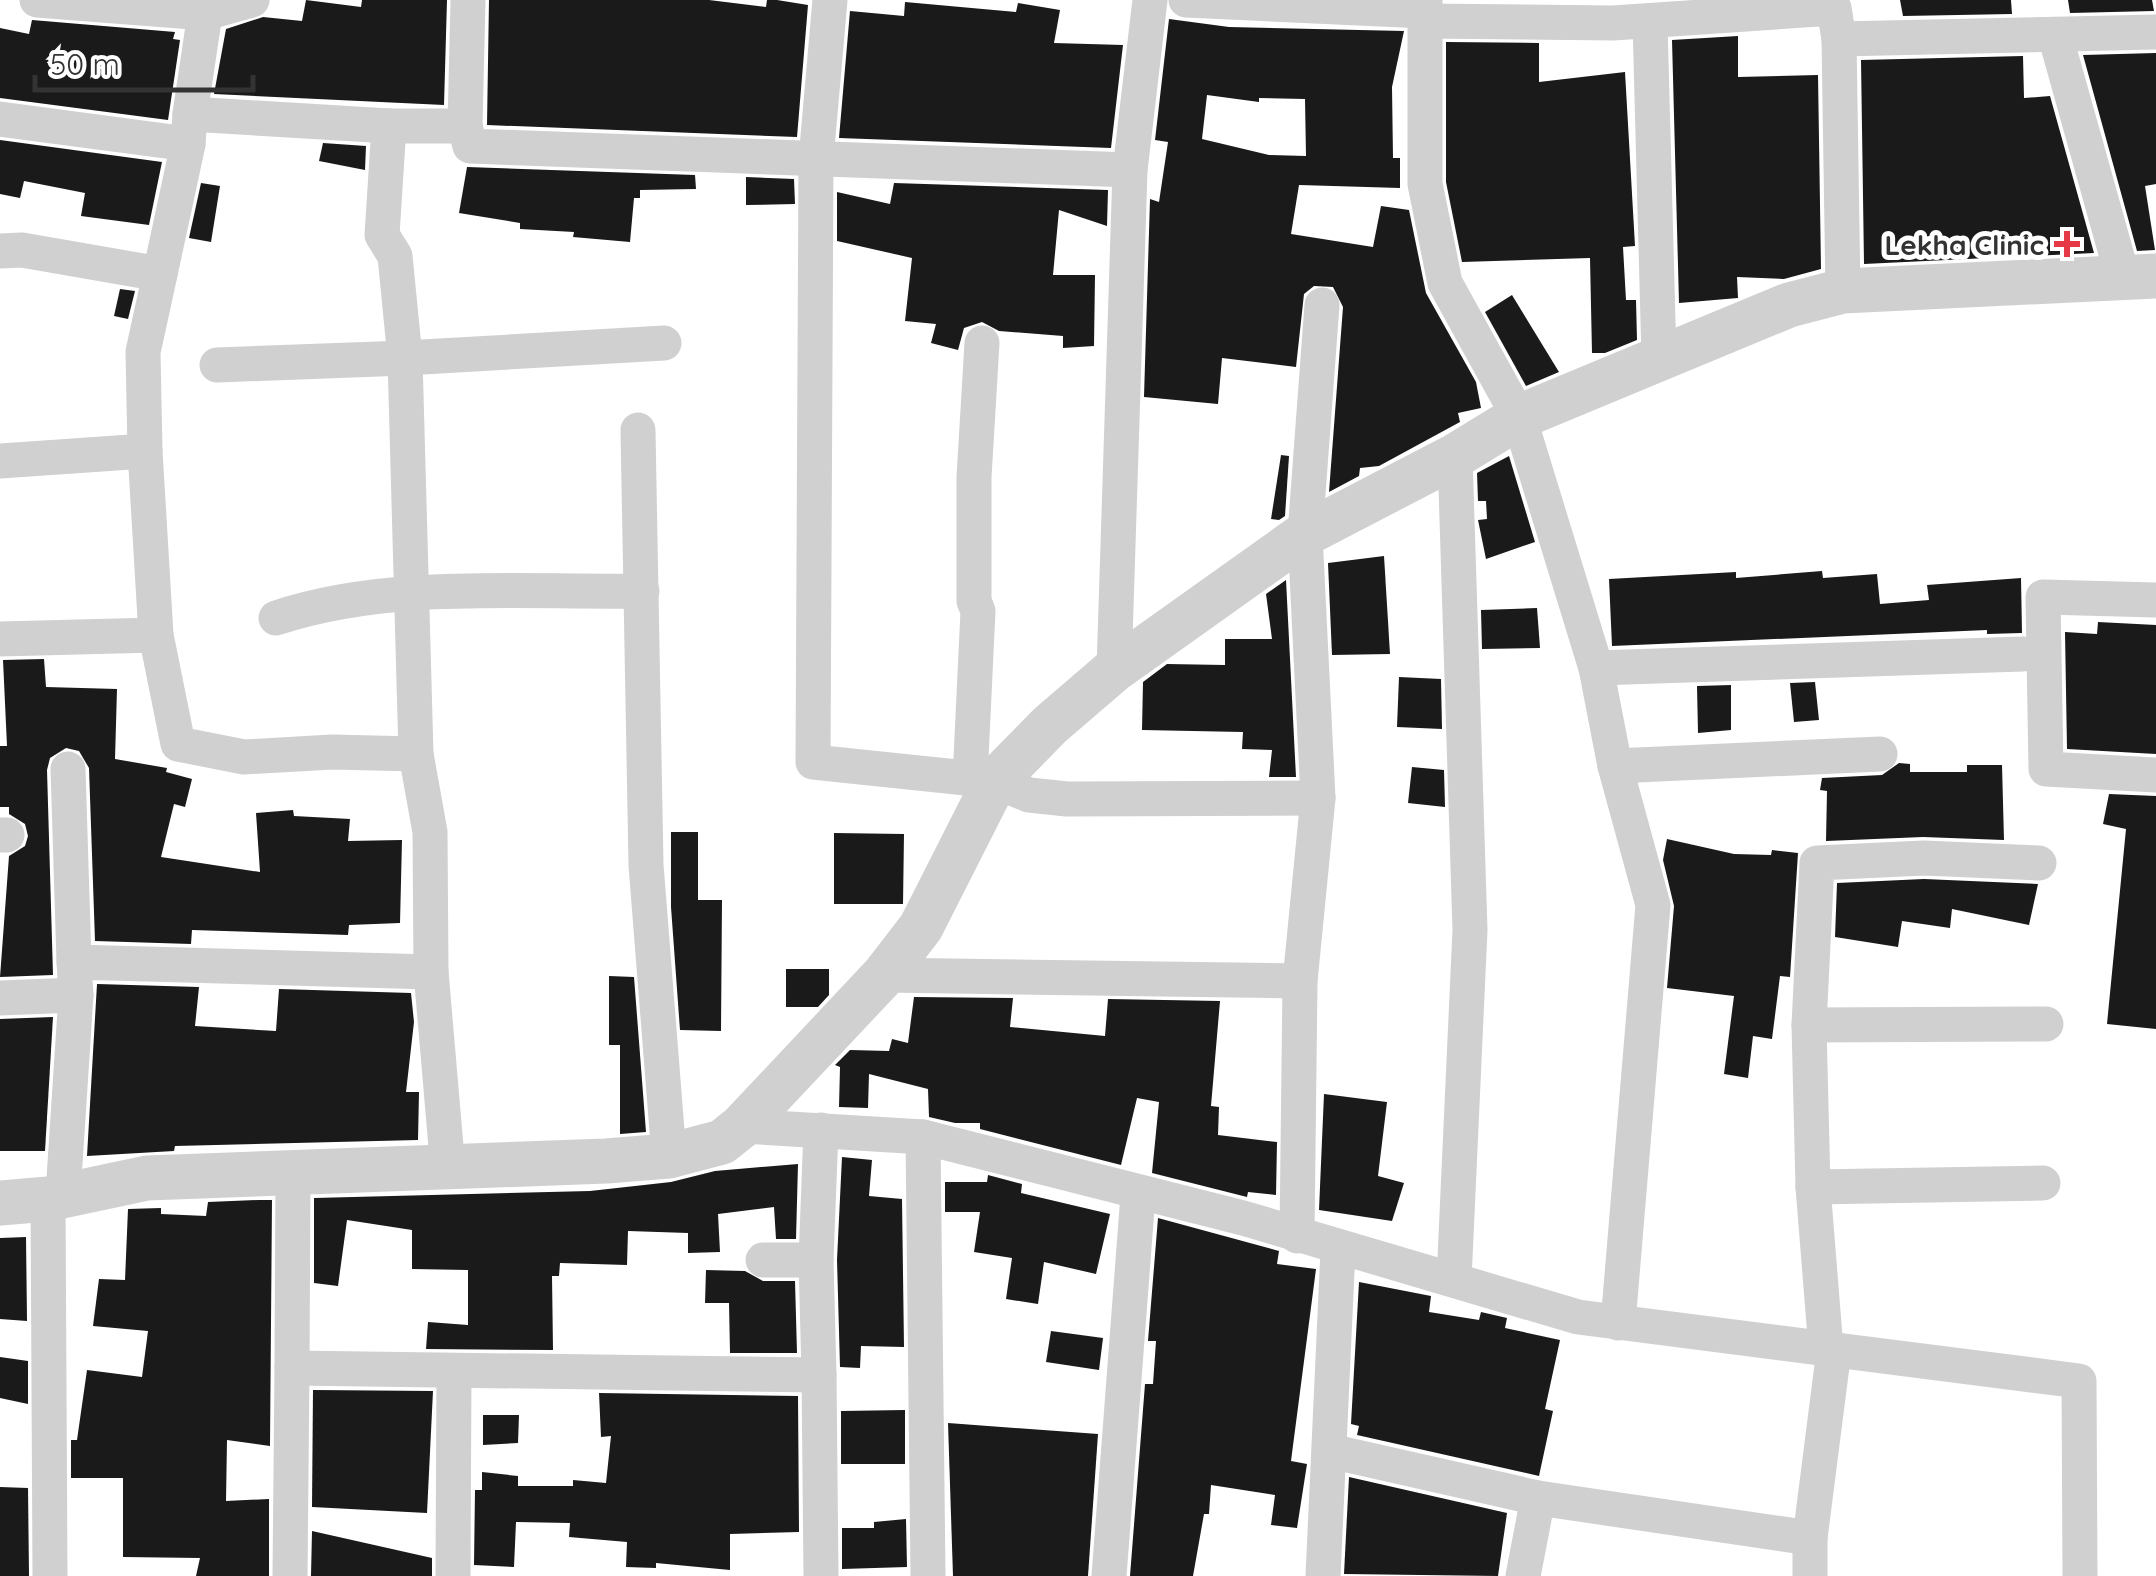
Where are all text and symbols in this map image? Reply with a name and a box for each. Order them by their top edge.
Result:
scale bar [35,30,252,92]
text: 50 m [50,45,120,83]
place label: Lekha Clinic [1885,227,2044,262]
marker: Lekha Clinic [2054,231,2080,257]

